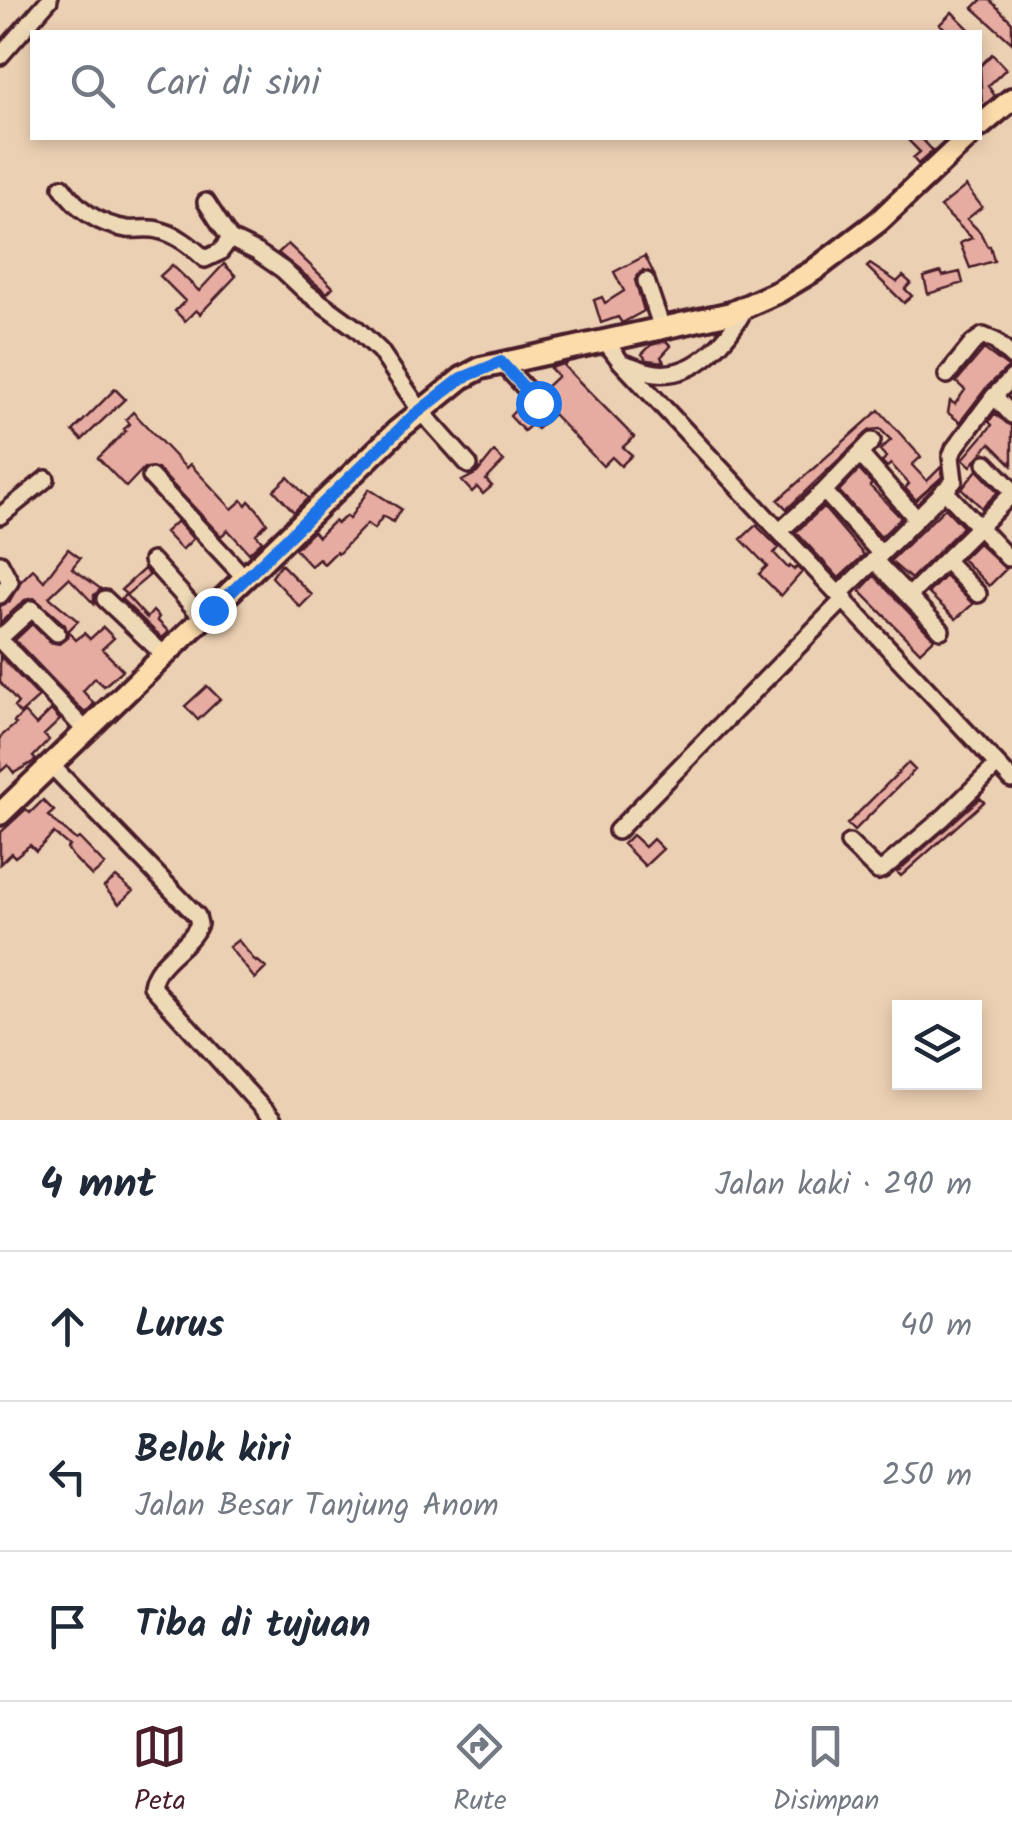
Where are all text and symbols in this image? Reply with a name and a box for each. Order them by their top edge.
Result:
search box [30,30,982,140]
text: Cari di sini [145,55,320,115]
icon: search [65,58,120,113]
route start [516,381,562,427]
route end [191,588,237,634]
map controls [892,1000,982,1090]
button: layers [892,1000,982,1090]
text: 4 mnt [40,1152,156,1219]
text: Jalan kaki · 290 m [715,1160,972,1211]
text: Lurus [135,1296,224,1356]
icon: ahead [40,1299,95,1354]
text: 40 m [900,1301,972,1352]
text: Belok kiri [135,1421,290,1481]
icon: left [40,1449,95,1504]
text: 250 m [882,1451,972,1502]
text: Jalan Besar Tanjung Anom [135,1481,499,1532]
text: Tiba di tujuan [135,1596,371,1656]
icon: arrive [40,1599,95,1654]
tab: Peta [132,1719,187,1824]
tab: Rute [452,1719,507,1824]
tab: Disimpan [772,1719,880,1824]

